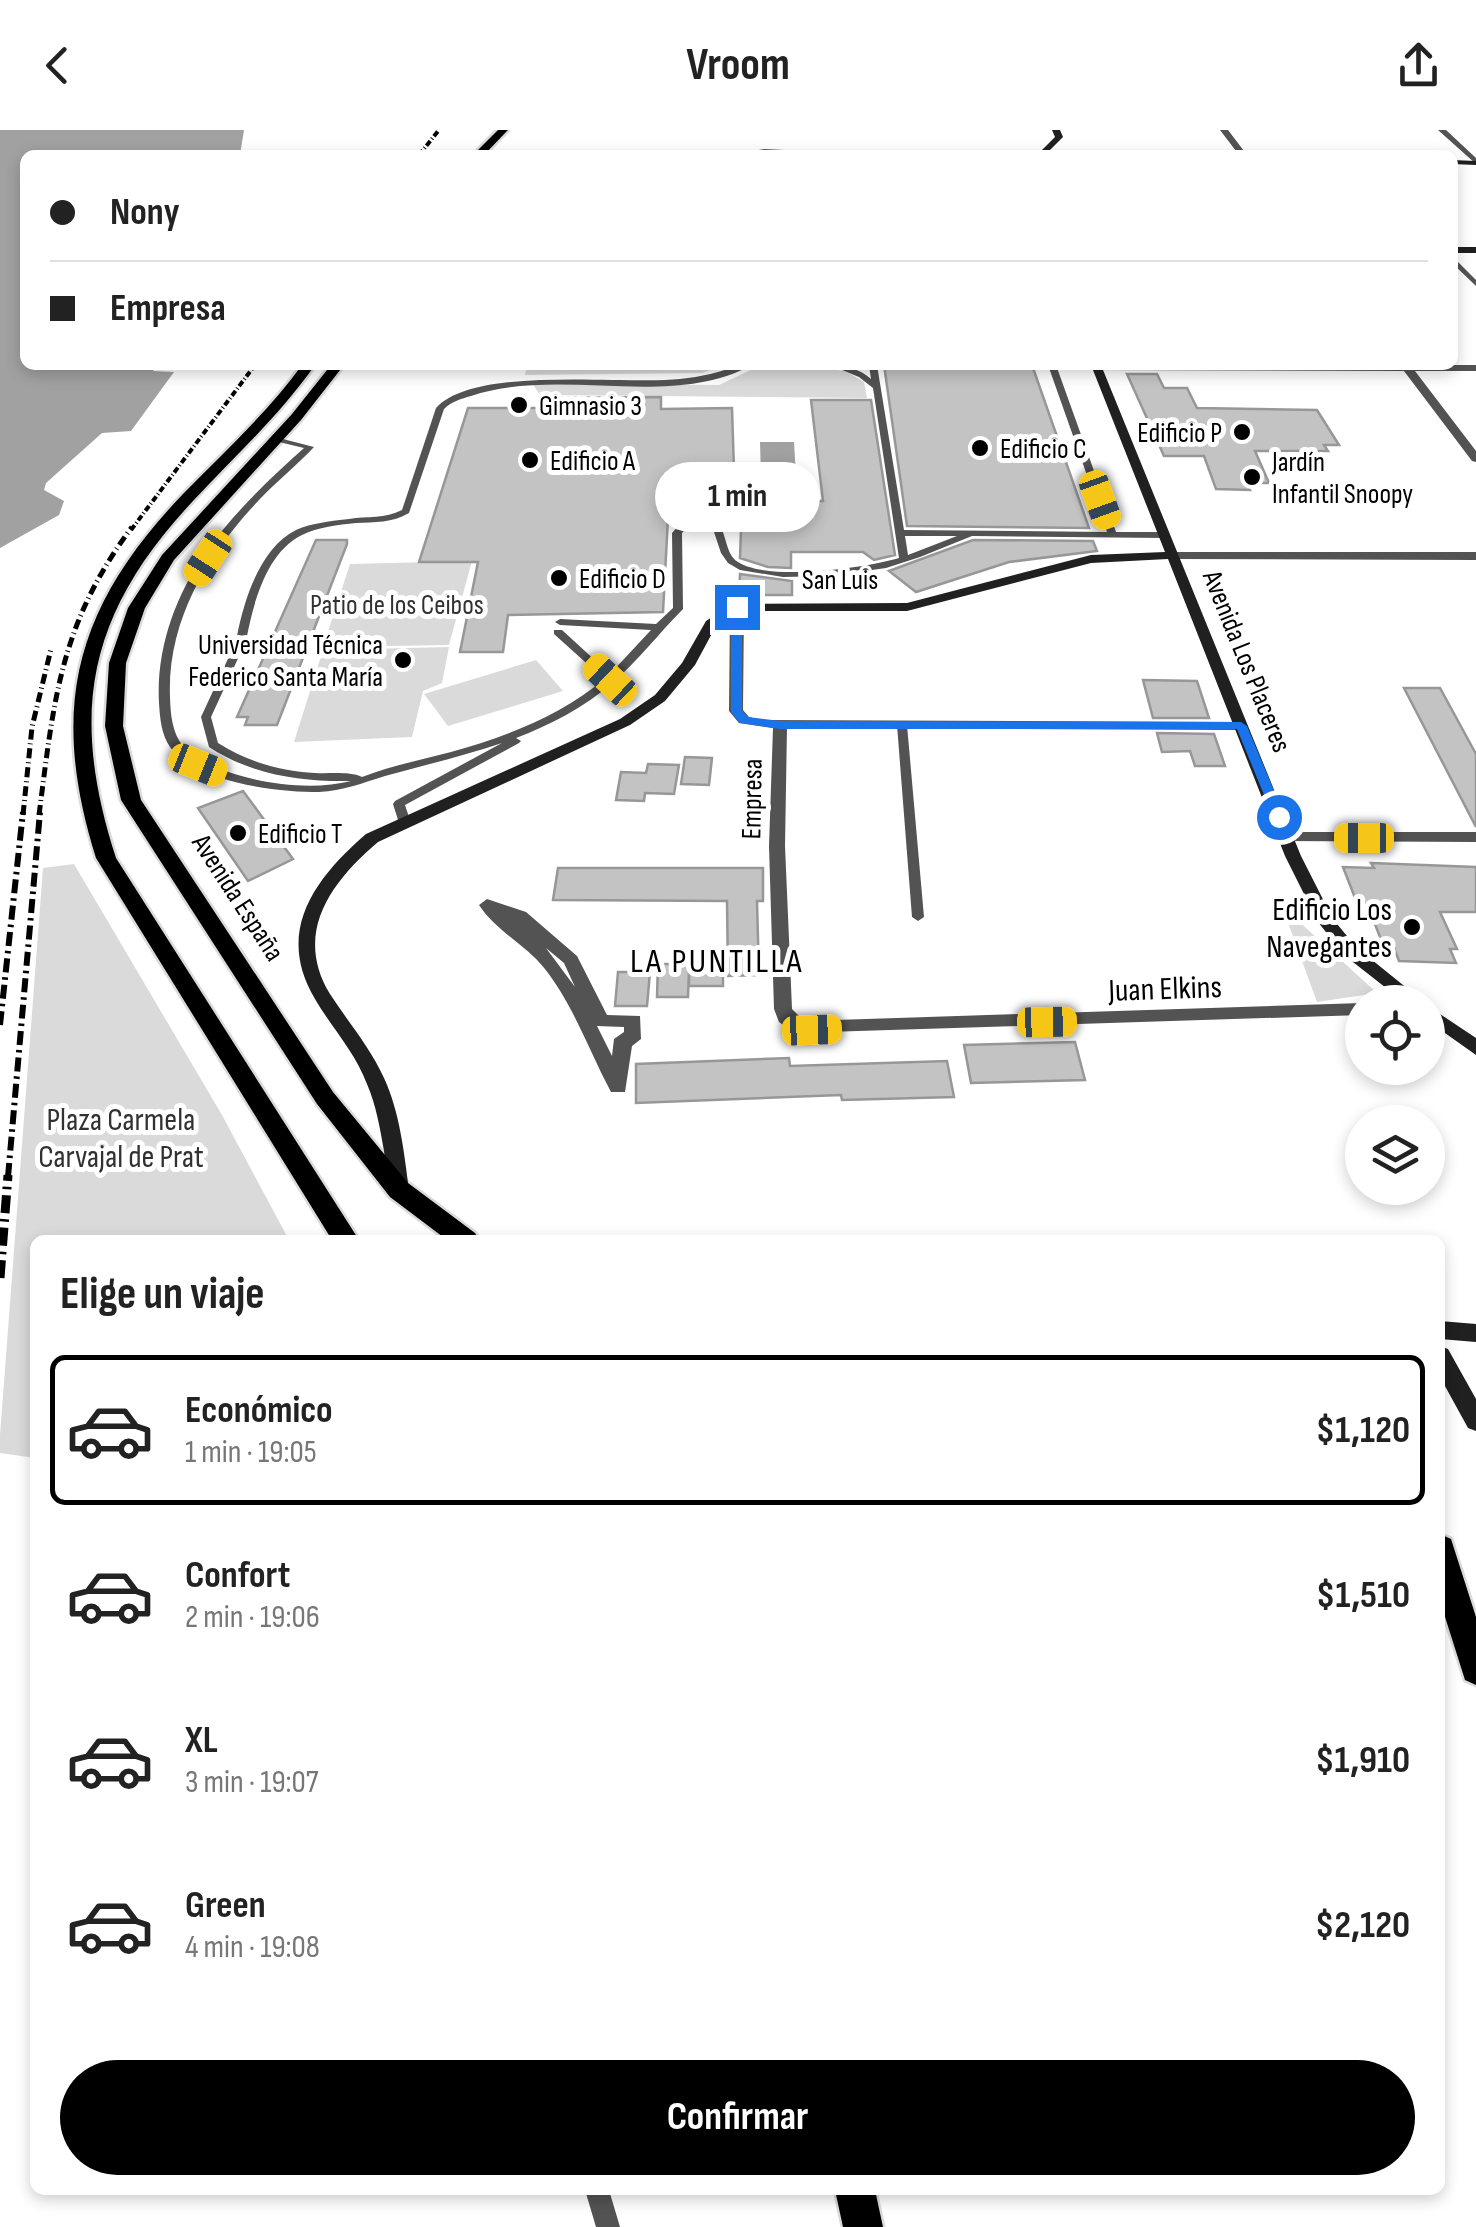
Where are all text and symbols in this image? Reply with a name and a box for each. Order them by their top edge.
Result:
icon: back [30,38,85,93]
text: Vroom [686,38,790,93]
icon: share [1391,38,1446,93]
text: Nony [110,190,179,235]
text: Empresa [110,286,226,331]
place label: Gimnasio 3 [539,390,642,423]
marker: Gimnasio 3 [508,394,530,416]
place label: Edificio P [1137,417,1222,450]
marker: Edificio P [1231,421,1253,443]
place label: Edificio C [1000,433,1087,466]
marker: Edificio C [969,437,991,459]
place label: Edificio A [550,445,636,478]
place label: Jardín Infantil Snoopy [1271,446,1413,511]
marker: Edificio A [519,449,541,471]
callout: 1 min [654,462,820,532]
marker: Jardín Infantil Snoopy [1241,466,1263,488]
car [1076,467,1124,533]
text: 1 min [708,477,767,516]
car [179,525,237,591]
place label: Edificio D [579,563,666,596]
street label: San Luis [802,564,878,597]
street label: Avenida Los Placeres [1195,565,1298,757]
marker: Edificio D [548,567,570,589]
route end [715,585,760,630]
park label: Patio de los Ceibos [310,589,484,622]
place label: Universidad Técnica Federico Santa María [188,629,383,694]
marker: Universidad Técnica Federico Santa María [392,649,414,671]
car [578,649,642,711]
car [165,740,231,790]
street label: Empresa [735,758,770,840]
route start [1257,795,1302,840]
place label: Edificio T [258,818,342,851]
marker: Edificio T [227,822,249,844]
car [1334,823,1394,853]
street label: Avenida España [184,827,291,967]
place label: Edificio Los Navegantes [1266,891,1392,967]
marker: Edificio Los Navegantes [1401,916,1423,938]
district label: LA PUNTILLA [630,940,804,983]
street label: Juan Elkins [1107,968,1222,1011]
map controls [1345,985,1445,1205]
button: locate [1345,985,1445,1085]
car [1017,1006,1077,1038]
car [781,1014,843,1046]
park label: Plaza Carmela Carvajal de Prat [38,1101,204,1177]
button: layers [1345,1105,1445,1205]
text: Elige un viaje [60,1267,265,1322]
icon: car [65,1385,155,1475]
text: Económico [185,1388,333,1433]
text: $1,120 [1316,1408,1410,1453]
text: 1 min · 19:05 [185,1433,317,1472]
icon: car [65,1550,155,1640]
text: Confort [185,1553,290,1598]
text: $1,510 [1316,1573,1410,1618]
text: 2 min · 19:06 [185,1598,320,1637]
icon: car [65,1715,155,1805]
text: XL [185,1718,218,1763]
text: $1,910 [1315,1738,1410,1783]
text: 3 min · 19:07 [185,1763,319,1802]
icon: car [65,1880,155,1970]
text: Green [185,1883,266,1928]
text: $2,120 [1315,1903,1410,1948]
text: 4 min · 19:08 [185,1928,320,1967]
button: Confirmar [60,2060,1415,2175]

